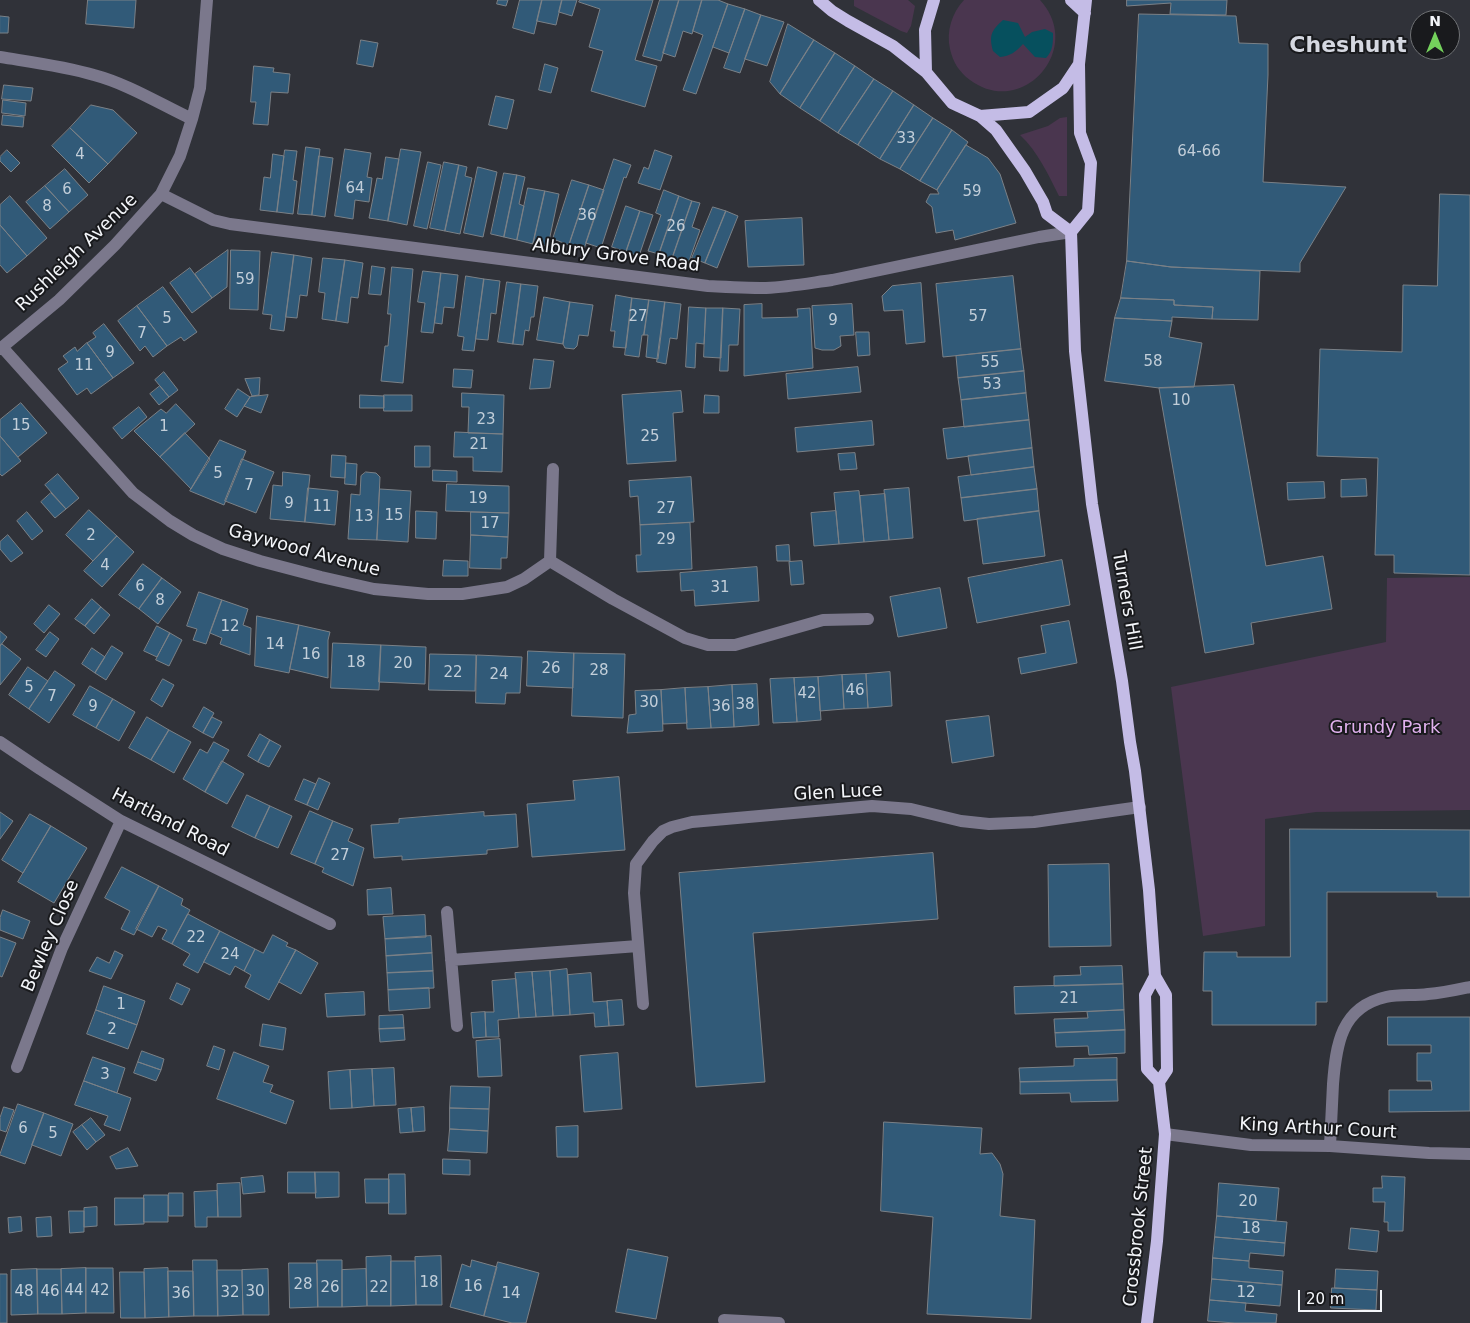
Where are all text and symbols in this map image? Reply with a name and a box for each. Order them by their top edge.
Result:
north arrow [1410,10,1460,60]
text: N [1429,13,1441,29]
district label: Cheshunt [1289,33,1407,59]
house number: 33 [896,130,916,148]
house number: 64-66 [1177,143,1221,161]
house number: 4 [75,146,85,164]
house number: 64 [345,180,365,198]
house number: 6 [62,181,72,199]
house number: 59 [962,183,982,201]
street label: Rushleigh Avenue [12,190,142,316]
house number: 8 [42,198,52,216]
house number: 36 [577,207,597,225]
house number: 26 [666,218,686,236]
street label: Albury Grove Road [531,235,701,277]
house number: 59 [235,271,255,289]
house number: 27 [628,308,648,326]
house number: 57 [968,308,988,326]
house number: 5 [162,310,172,328]
house number: 9 [828,312,838,330]
house number: 7 [137,325,147,343]
house number: 9 [105,344,115,362]
house number: 58 [1143,353,1163,371]
house number: 55 [980,354,1000,372]
house number: 11 [74,357,94,375]
house number: 53 [982,376,1002,394]
house number: 10 [1171,392,1191,410]
house number: 23 [476,411,496,429]
house number: 15 [11,417,31,435]
house number: 1 [159,418,169,436]
house number: 25 [640,428,660,446]
house number: 21 [469,436,489,454]
house number: 5 [213,465,223,483]
house number: 7 [244,477,254,495]
house number: 19 [468,490,488,508]
house number: 9 [284,495,294,513]
house number: 11 [312,498,332,516]
house number: 27 [656,500,676,518]
house number: 15 [384,507,404,525]
house number: 13 [354,508,374,526]
house number: 17 [480,515,500,533]
street label: Gaywood Avenue [226,520,382,582]
house number: 2 [86,527,96,545]
house number: 29 [656,531,676,549]
street label: Turners Hill [1107,550,1145,652]
house number: 4 [100,557,110,575]
house number: 6 [135,578,145,596]
house number: 31 [710,579,730,597]
house number: 8 [155,592,165,610]
house number: 12 [220,618,240,636]
house number: 14 [265,636,285,654]
house number: 16 [301,646,321,664]
house number: 18 [346,654,366,672]
house number: 20 [393,655,413,673]
house number: 26 [541,660,561,678]
house number: 28 [589,662,609,680]
house number: 22 [443,664,463,682]
house number: 24 [489,666,509,684]
house number: 5 [24,679,34,697]
house number: 46 [845,682,865,700]
house number: 42 [797,685,817,703]
house number: 7 [47,688,57,706]
house number: 30 [639,694,659,712]
house number: 38 [735,696,755,714]
house number: 9 [88,698,98,716]
house number: 36 [711,698,731,716]
park label: Grundy Park [1330,717,1440,739]
street label: Glen Luce [793,780,883,806]
street label: Hartland Road [108,784,232,862]
house number: 27 [330,847,350,865]
street label: Bewley Close [18,877,84,995]
house number: 22 [186,929,206,947]
house number: 24 [220,946,240,964]
house number: 21 [1059,990,1079,1008]
house number: 1 [116,996,126,1014]
house number: 2 [107,1021,117,1039]
house number: 3 [100,1066,110,1084]
street label: King Arthur Court [1239,1114,1397,1144]
house number: 6 [18,1120,28,1138]
house number: 5 [48,1125,58,1143]
street label: Crossbrook Street [1120,1146,1158,1308]
house number: 20 [1238,1193,1258,1211]
house number: 18 [1241,1220,1261,1238]
house number: 18 [419,1274,439,1292]
house number: 28 [293,1276,313,1294]
house number: 16 [463,1278,483,1296]
house number: 26 [320,1279,340,1297]
house number: 22 [369,1279,389,1297]
scale bar [1300,1280,1384,1312]
house number: 44 [64,1282,84,1300]
house number: 42 [90,1282,110,1300]
house number: 48 [14,1283,34,1301]
house number: 46 [40,1283,60,1301]
house number: 30 [245,1283,265,1301]
house number: 32 [220,1284,240,1302]
house number: 12 [1236,1284,1256,1302]
house number: 36 [171,1285,191,1303]
house number: 14 [501,1285,521,1303]
text: 20 m [1306,1290,1344,1308]

